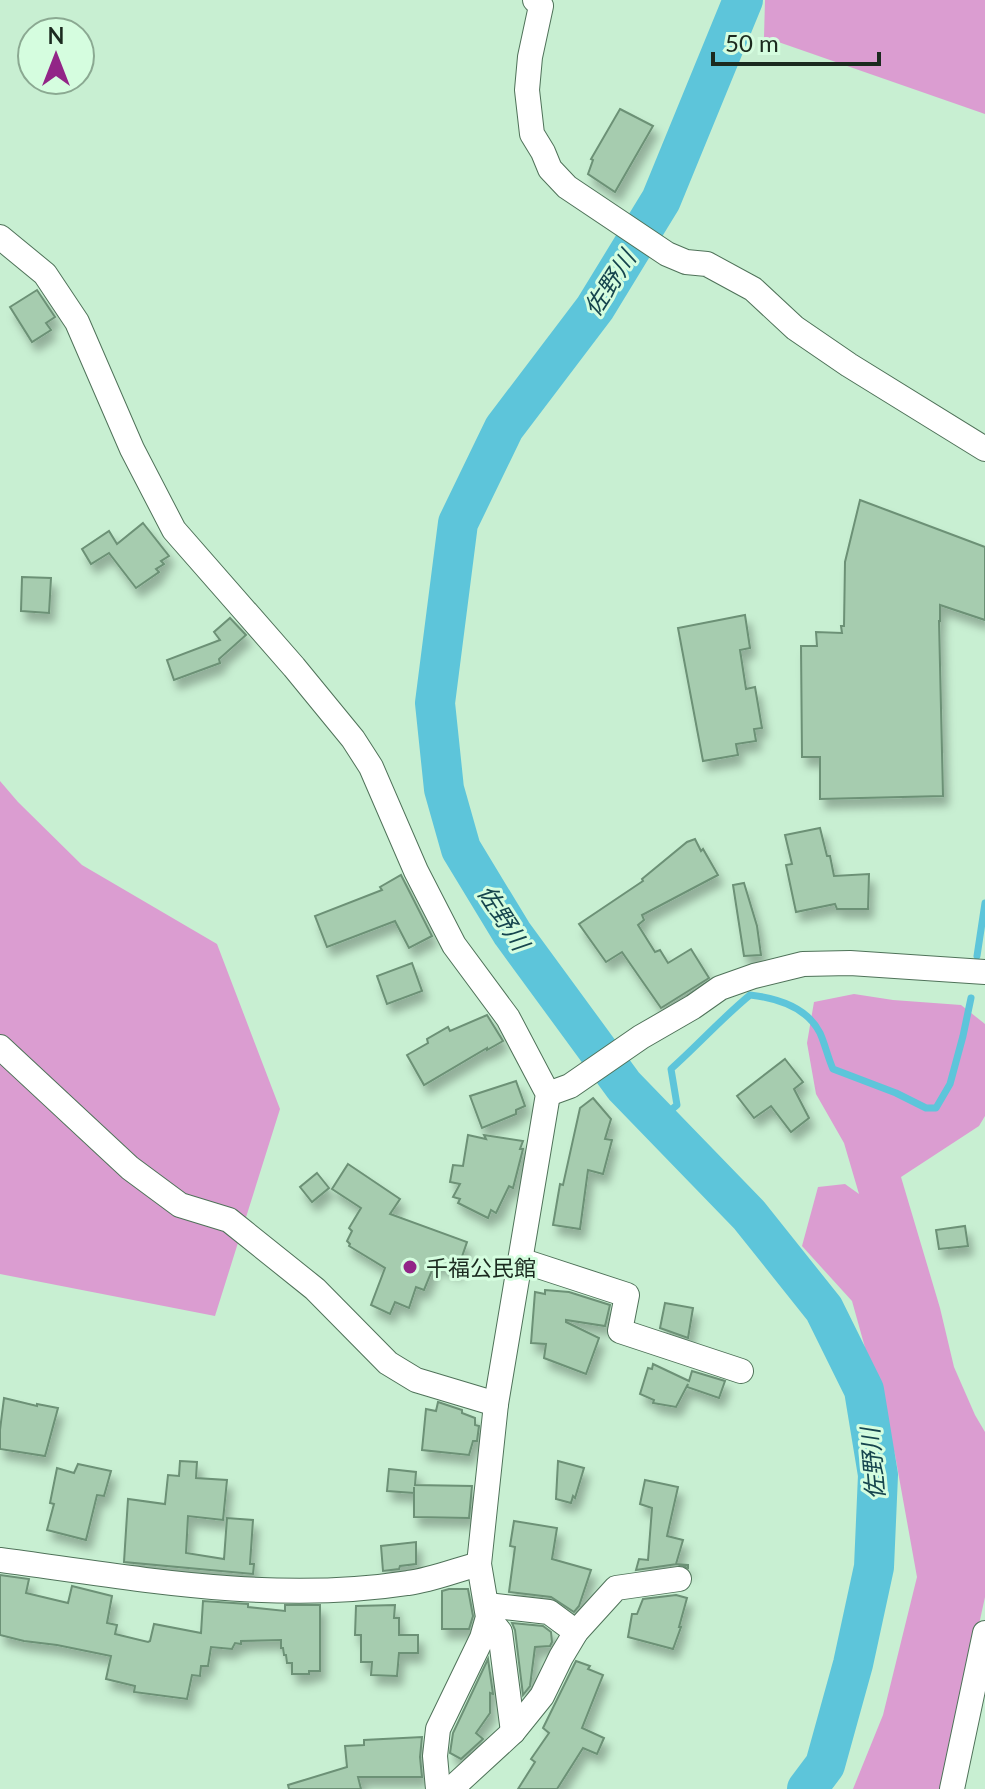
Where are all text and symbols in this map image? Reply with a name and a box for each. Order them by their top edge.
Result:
north arrow [16,16,96,96]
scale bar [713,16,879,66]
text: N [48,22,64,49]
text: 50 m [725,28,779,57]
water label: 佐野川 [577,242,642,321]
water label: 佐野川 [472,879,537,958]
place label: 千福公民館 [426,1254,536,1281]
marker: 千福公民館 [401,1258,419,1276]
water label: 佐野川 [854,1424,890,1501]

